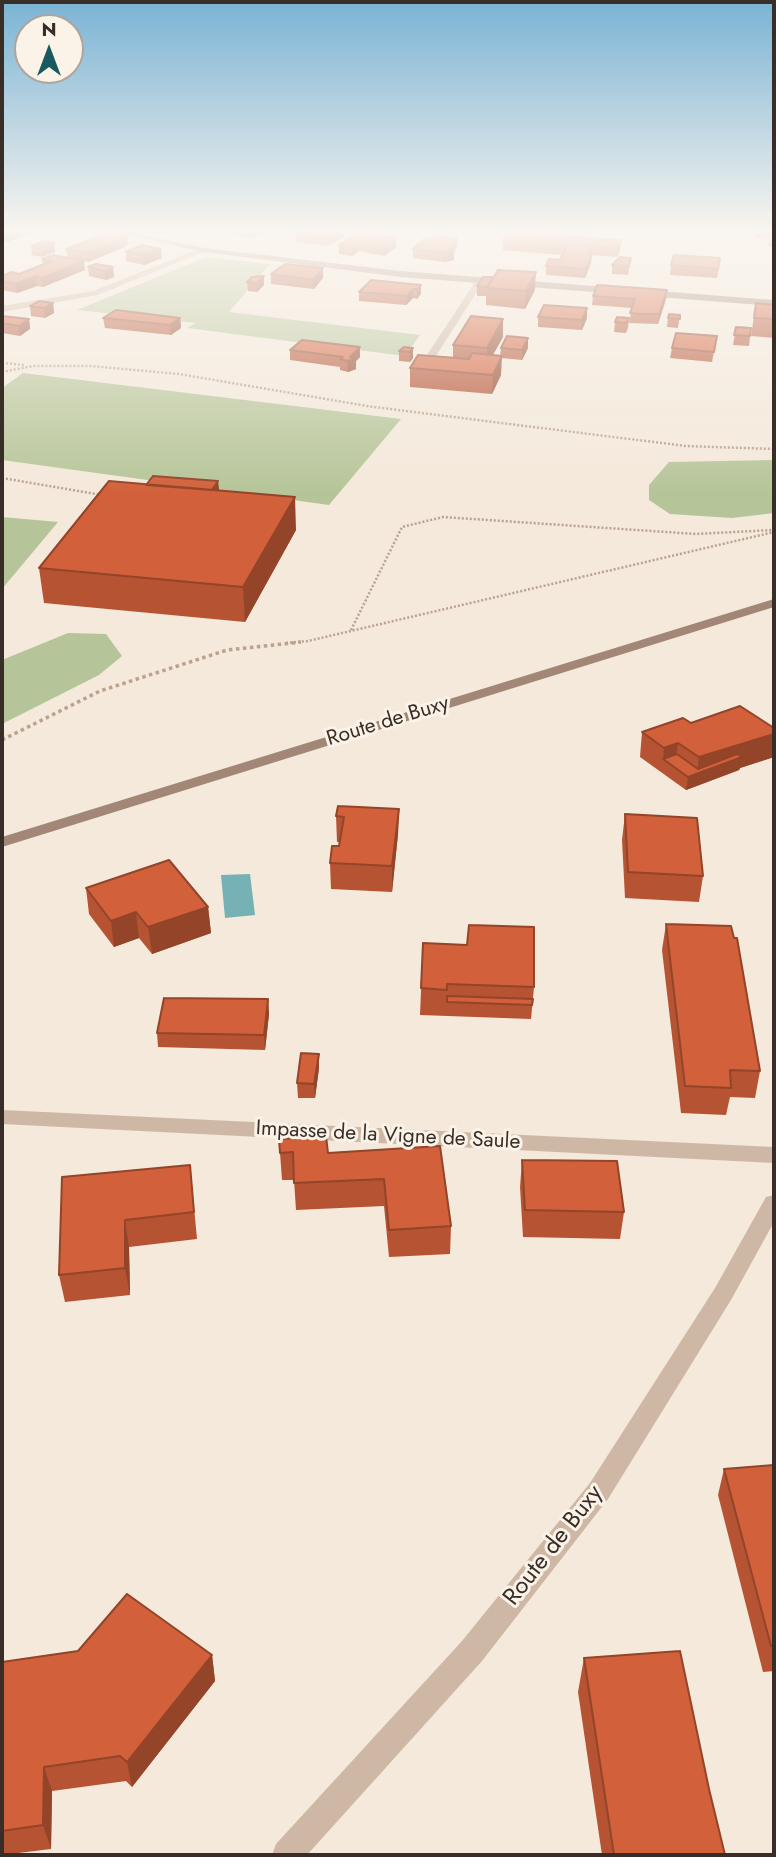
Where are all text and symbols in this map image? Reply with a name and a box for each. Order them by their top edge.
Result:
north arrow [14,14,84,84]
text: N [41,16,57,43]
street label: Route de Buxy [324,691,452,753]
street label: Impasse de la Vigne de Saule [255,1116,521,1156]
street label: Route de Buxy [498,1480,610,1612]

